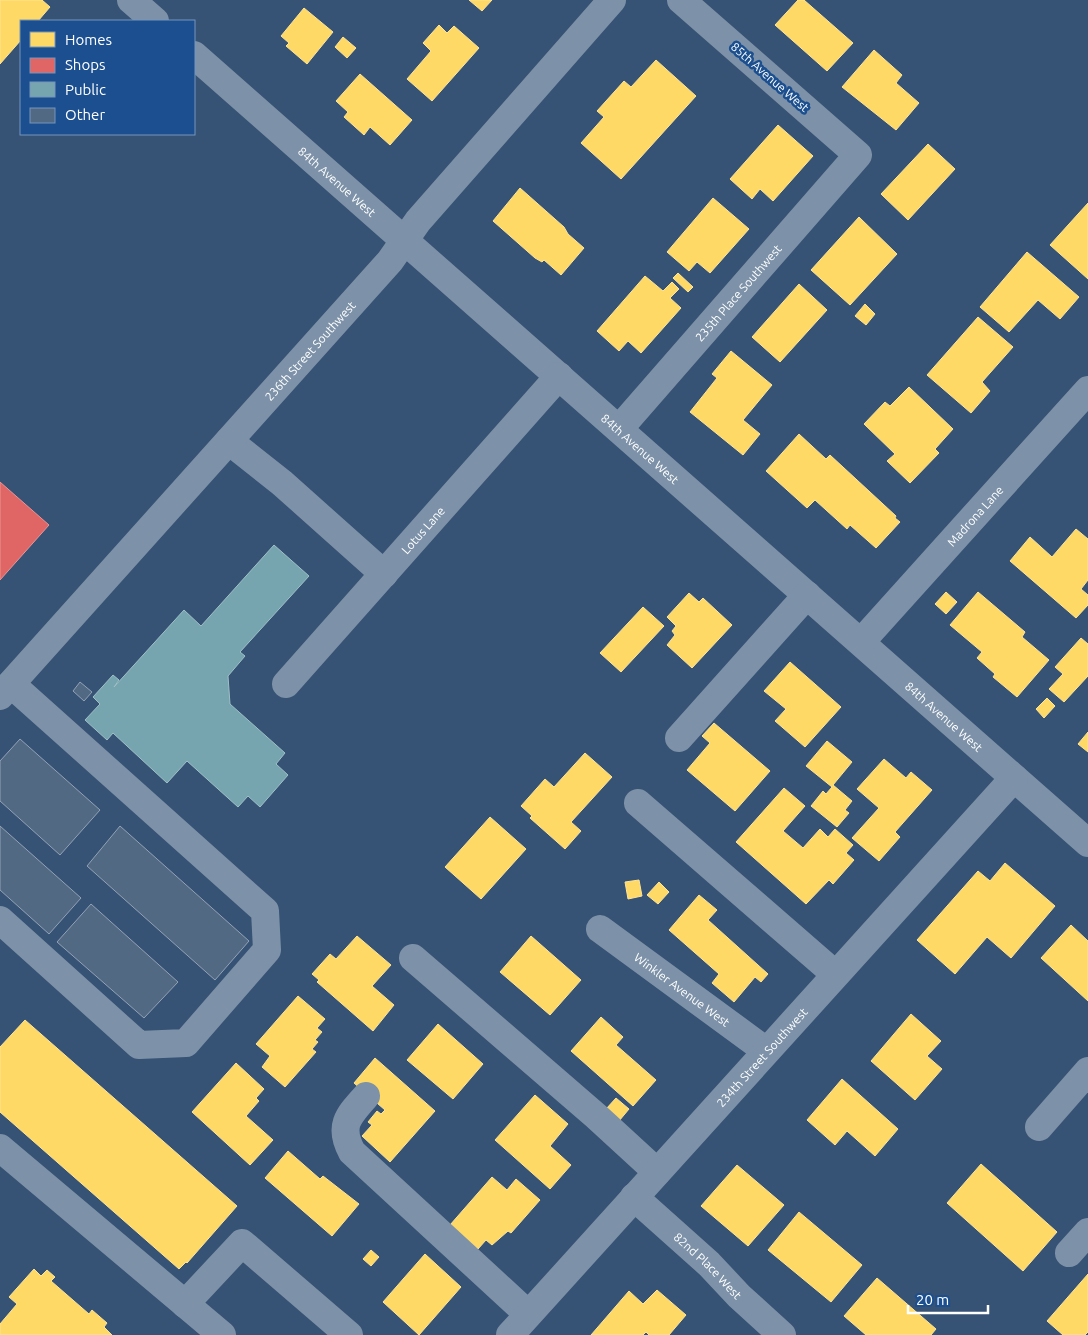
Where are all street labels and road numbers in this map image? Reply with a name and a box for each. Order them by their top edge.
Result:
street label: 85th Avenue West [729,40,812,114]
street label: 84th Avenue West [296,144,379,219]
street label: 235th Place Southwest [692,241,784,344]
street label: 236th Street Southwest [262,298,358,403]
street label: 84th Avenue West [599,411,682,486]
street label: Madrona Lane [944,483,1005,549]
street label: Lotus Lane [398,504,447,556]
street label: 84th Avenue West [903,679,986,754]
street label: Winkler Avenue West [632,950,733,1029]
street label: 234th Street Southwest [714,1005,810,1109]
street label: 82nd Place West [672,1230,745,1301]

